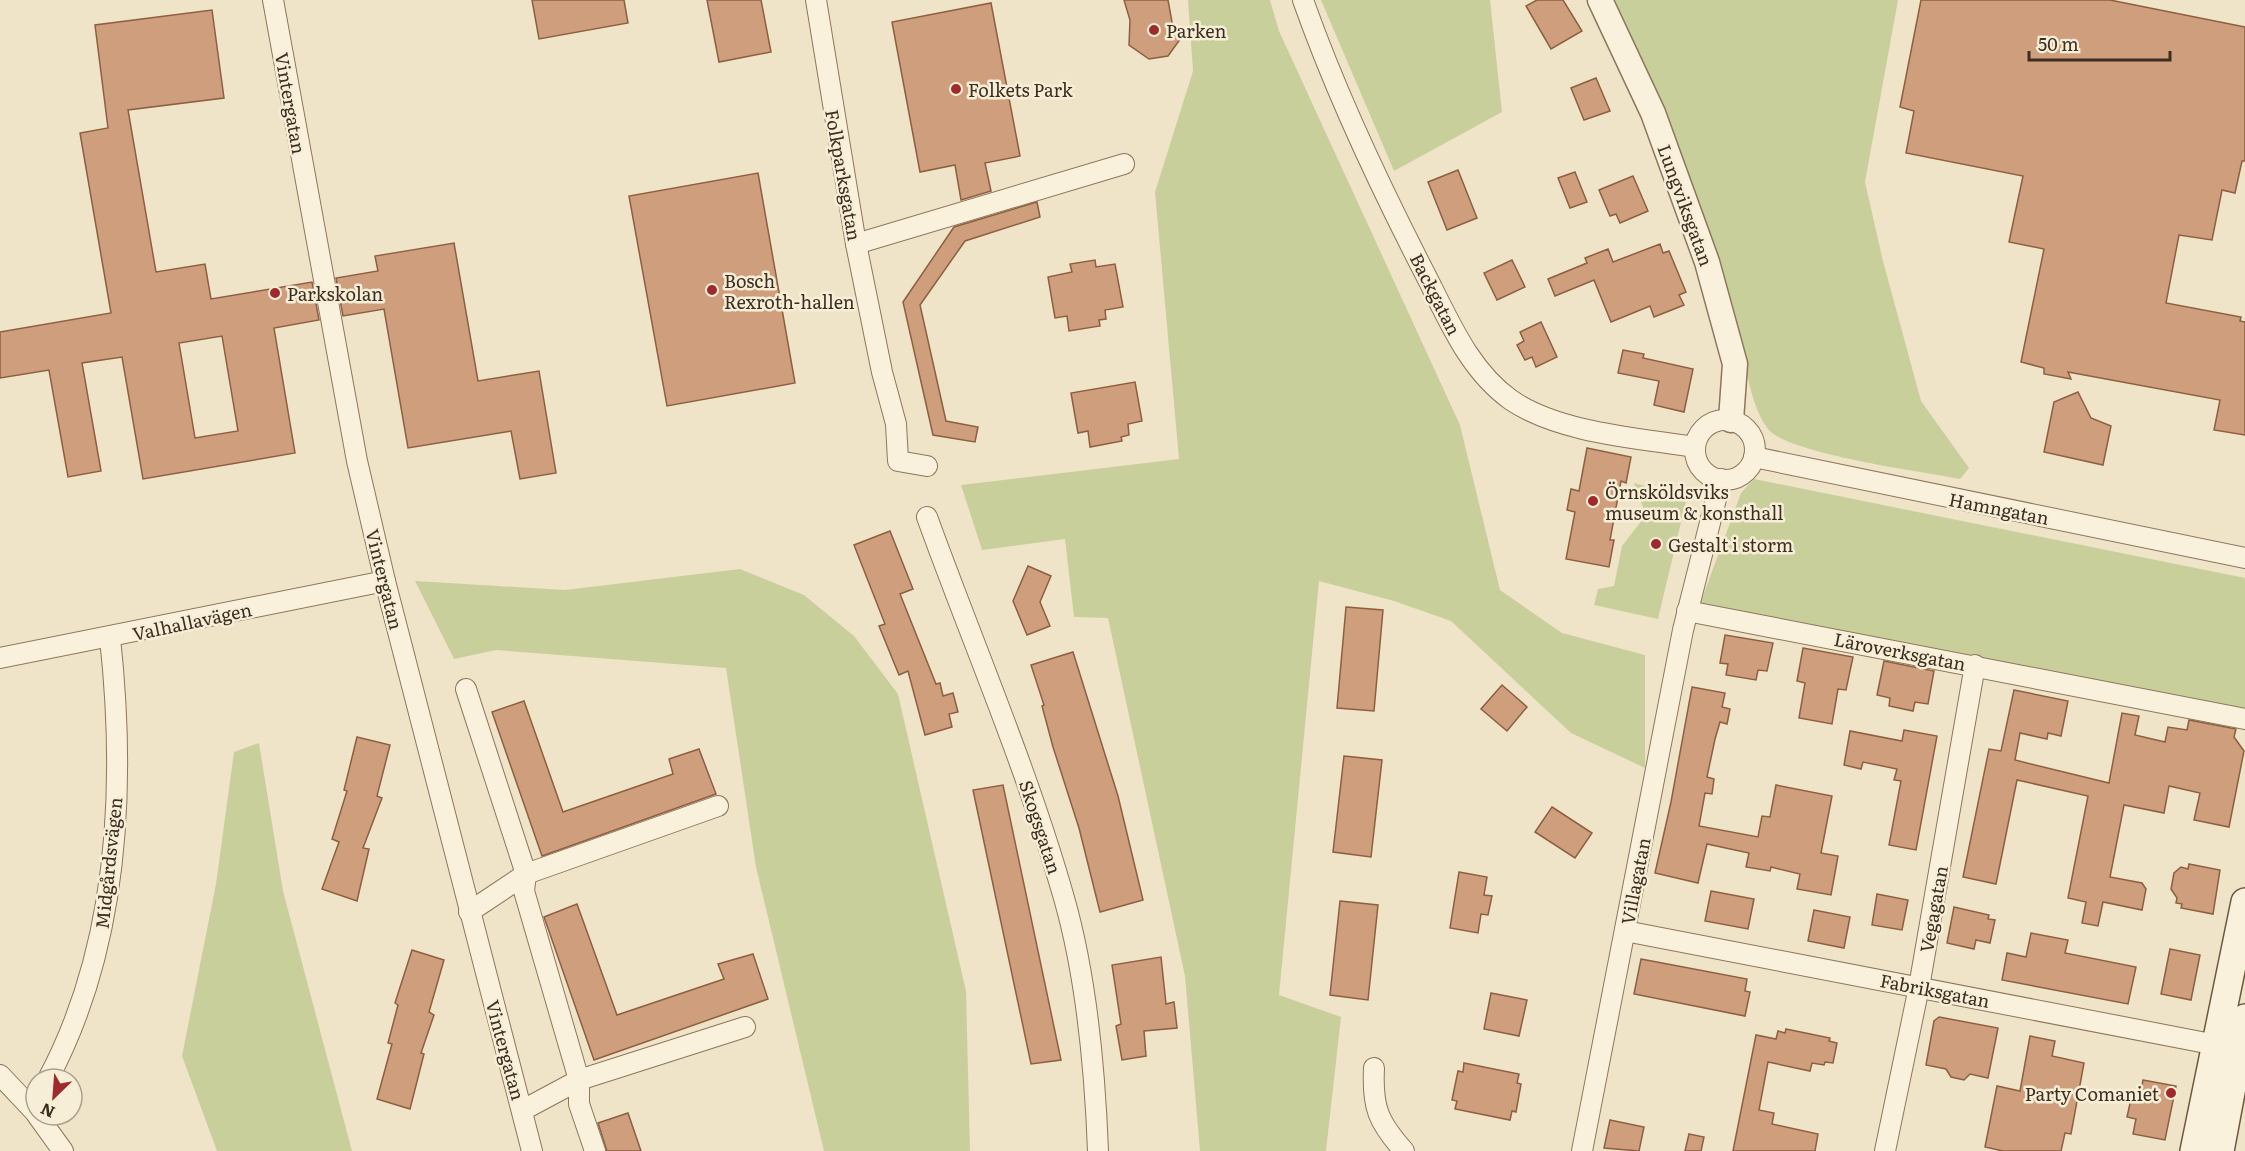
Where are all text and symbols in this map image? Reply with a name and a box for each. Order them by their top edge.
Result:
place label: Parken [1166,17,1226,44]
marker: Parken [1147,23,1161,37]
scale bar [2029,24,2170,62]
text: 50 m [2038,30,2079,57]
street label: Vintergatan [269,50,313,156]
place label: Folkets Park [968,76,1074,103]
marker: Folkets Park [949,82,963,96]
street label: Folkparksgatan [819,107,869,243]
street label: Lungviksgatan [1651,140,1721,270]
street label: Backgatan [1404,248,1468,340]
place label: Bosch Rexroth-hallen [724,267,855,315]
place label: Parkskolan [287,280,383,307]
marker: Bosch Rexroth-hallen [705,283,719,297]
marker: Parkskolan [268,286,282,300]
place label: Örnsköldsviks museum & konsthall [1605,478,1783,526]
street label: Hamngatan [1947,485,2051,531]
marker: Örnsköldsviks museum & konsthall [1586,494,1600,508]
street label: Vintergatan [359,526,411,632]
place label: Gestalt i storm [1668,531,1793,558]
marker: Gestalt i storm [1649,537,1663,551]
street label: Valhallavägen [130,595,254,647]
street label: Läroverksgatan [1832,625,1968,677]
street label: Skogsgatan [1013,776,1069,878]
street label: Midgårdsvägen [88,796,128,930]
street label: Villagatan [1613,835,1657,927]
street label: Vegagatan [1912,863,1954,955]
street label: Fabriksgatan [1878,966,1992,1014]
street label: Vintergatan [480,997,532,1103]
north arrow [24,1067,84,1127]
place label: Party Comaniet [2025,1080,2160,1107]
marker: Party Comaniet [2164,1086,2178,1100]
text: N [36,1098,58,1125]

